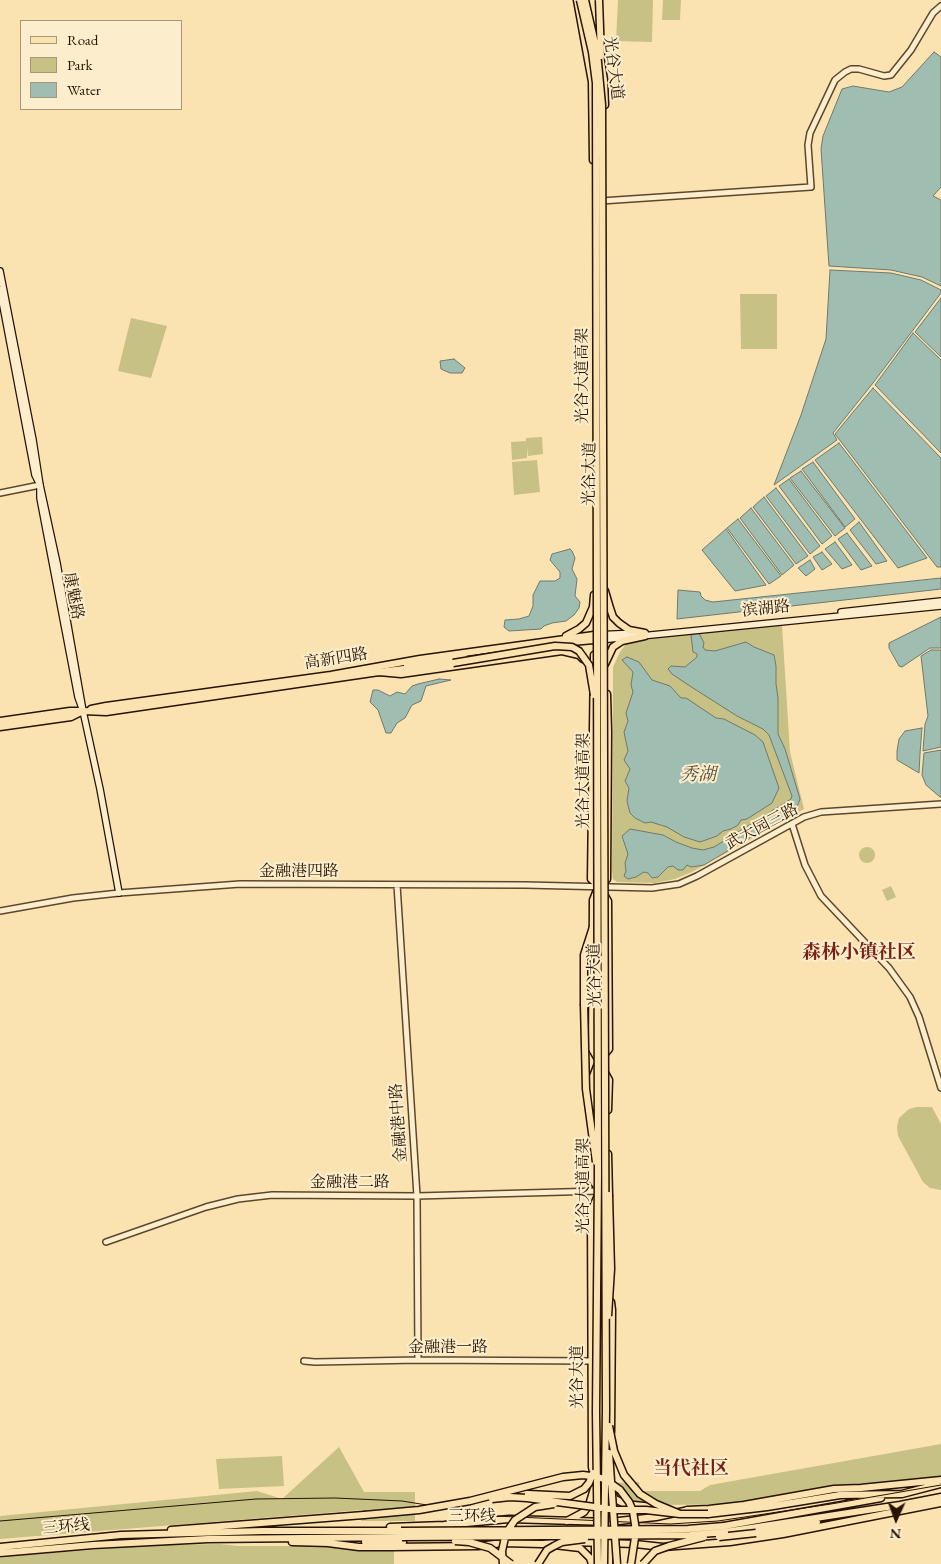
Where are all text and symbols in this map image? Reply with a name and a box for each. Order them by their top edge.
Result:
legend [20,20,182,110]
text: Road [67,30,98,49]
street label: 光谷大道 [600,35,626,101]
text: Park [67,55,93,74]
text: Water [67,80,101,99]
street label: 光谷大道高架 [573,328,593,424]
street label: 光谷大道 [580,442,600,506]
street label: 康魅路 [59,571,87,621]
street label: 滨湖路 [741,597,791,621]
street label: 高新四路 [303,645,369,673]
street label: 光谷大道高架 [574,733,594,829]
water label: 秀湖 [680,764,716,786]
street label: 武大园三路 [722,800,802,854]
street label: 金融港四路 [259,862,339,882]
district label: 森林小镇社区 [802,942,916,964]
street label: 光谷大道 [585,943,605,1007]
street label: 金融港中路 [387,1082,411,1164]
street label: 光谷大道高架 [574,1138,594,1234]
street label: 金融港二路 [310,1173,390,1193]
street label: 金融港一路 [408,1338,488,1358]
street label: 光谷大道 [568,1345,588,1409]
district label: 当代社区 [653,1458,729,1480]
north arrow [871,1494,921,1544]
street label: 三环线 [448,1507,496,1527]
street label: 三环线 [41,1515,91,1539]
text: N [890,1525,901,1543]

